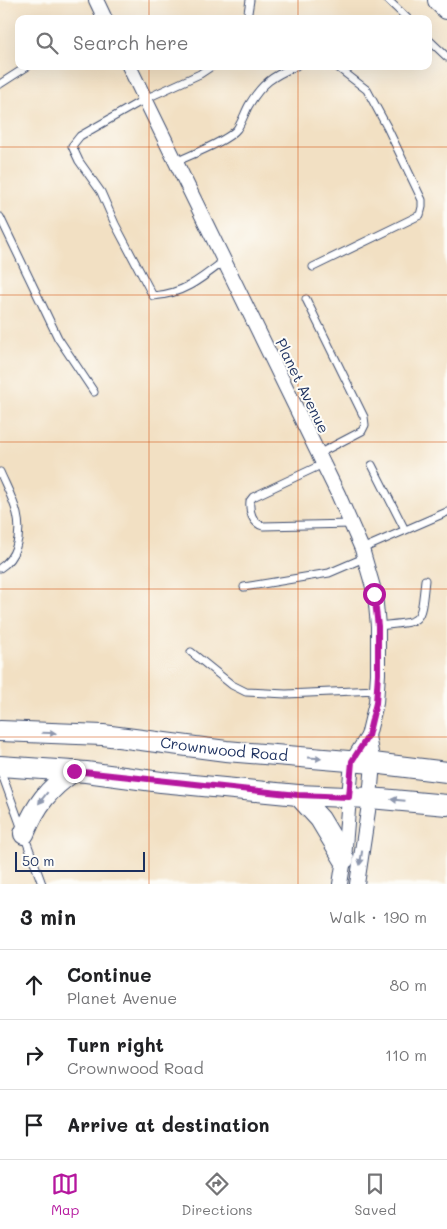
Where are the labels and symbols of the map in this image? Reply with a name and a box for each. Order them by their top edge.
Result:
street label: Planet Avenue [271,335,335,436]
route start [363,583,386,606]
one-way arrow [41,729,57,737]
street label: Crownwood Road [159,732,289,765]
one-way arrow [307,754,323,762]
route end [63,760,86,783]
one-way arrow [38,791,49,804]
one-way arrow [390,796,406,804]
scale bar [15,849,145,872]
one-way arrow [356,851,364,867]

